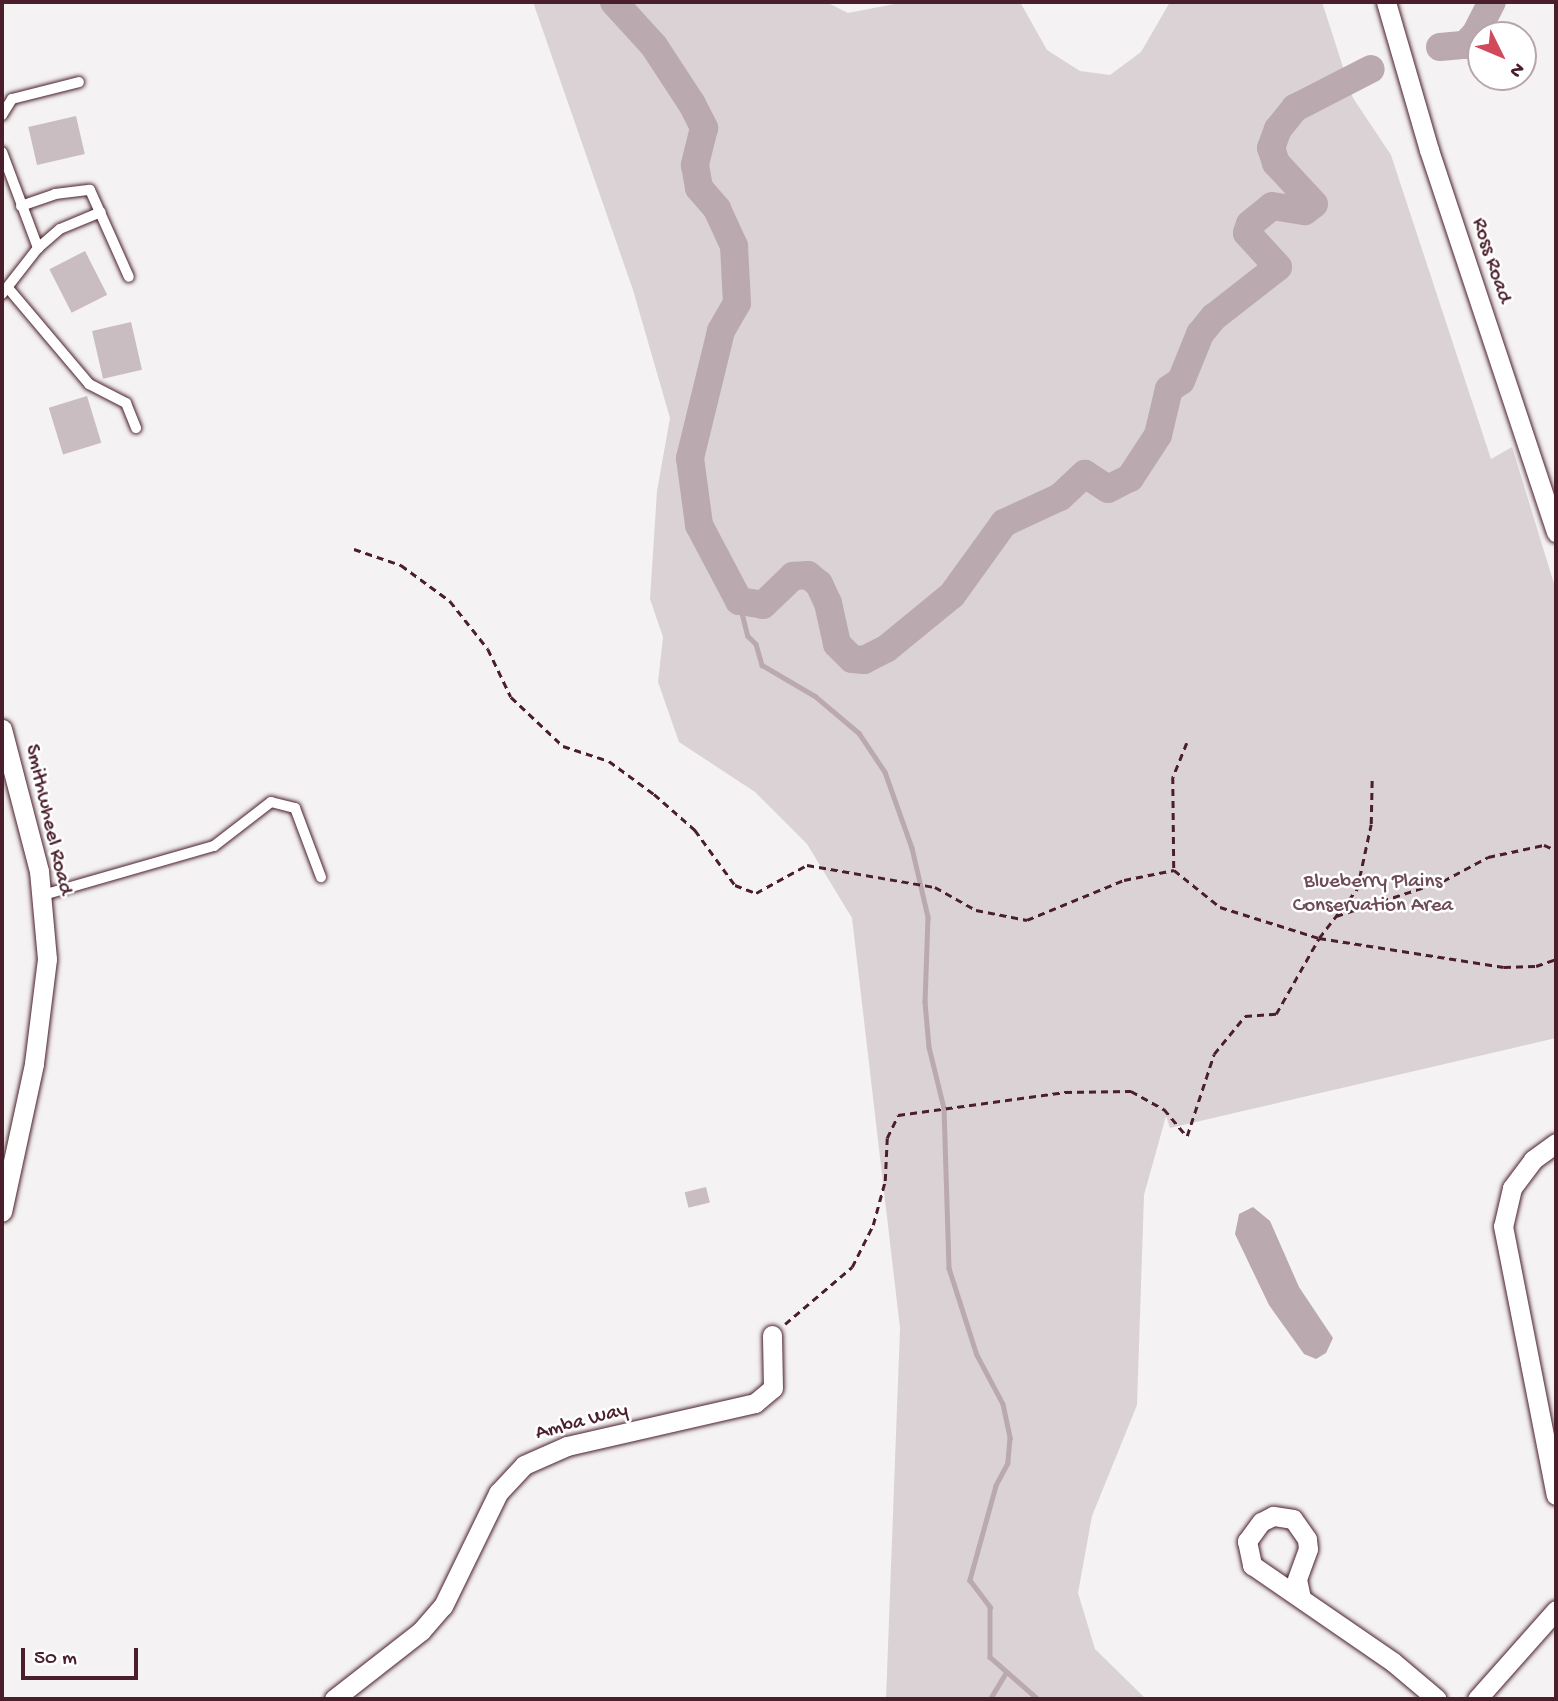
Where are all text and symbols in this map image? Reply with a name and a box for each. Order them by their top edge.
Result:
north arrow [1467,21,1537,91]
text: N [1504,57,1529,82]
street label: Ross Road [1464,215,1516,307]
street label: Smithwheel Road [17,742,77,898]
park label: Blueberry Plains Conservation Area [1293,870,1453,920]
street label: Amba Way [533,1399,631,1447]
scale bar [24,1634,142,1678]
text: 50 m [34,1647,77,1672]

